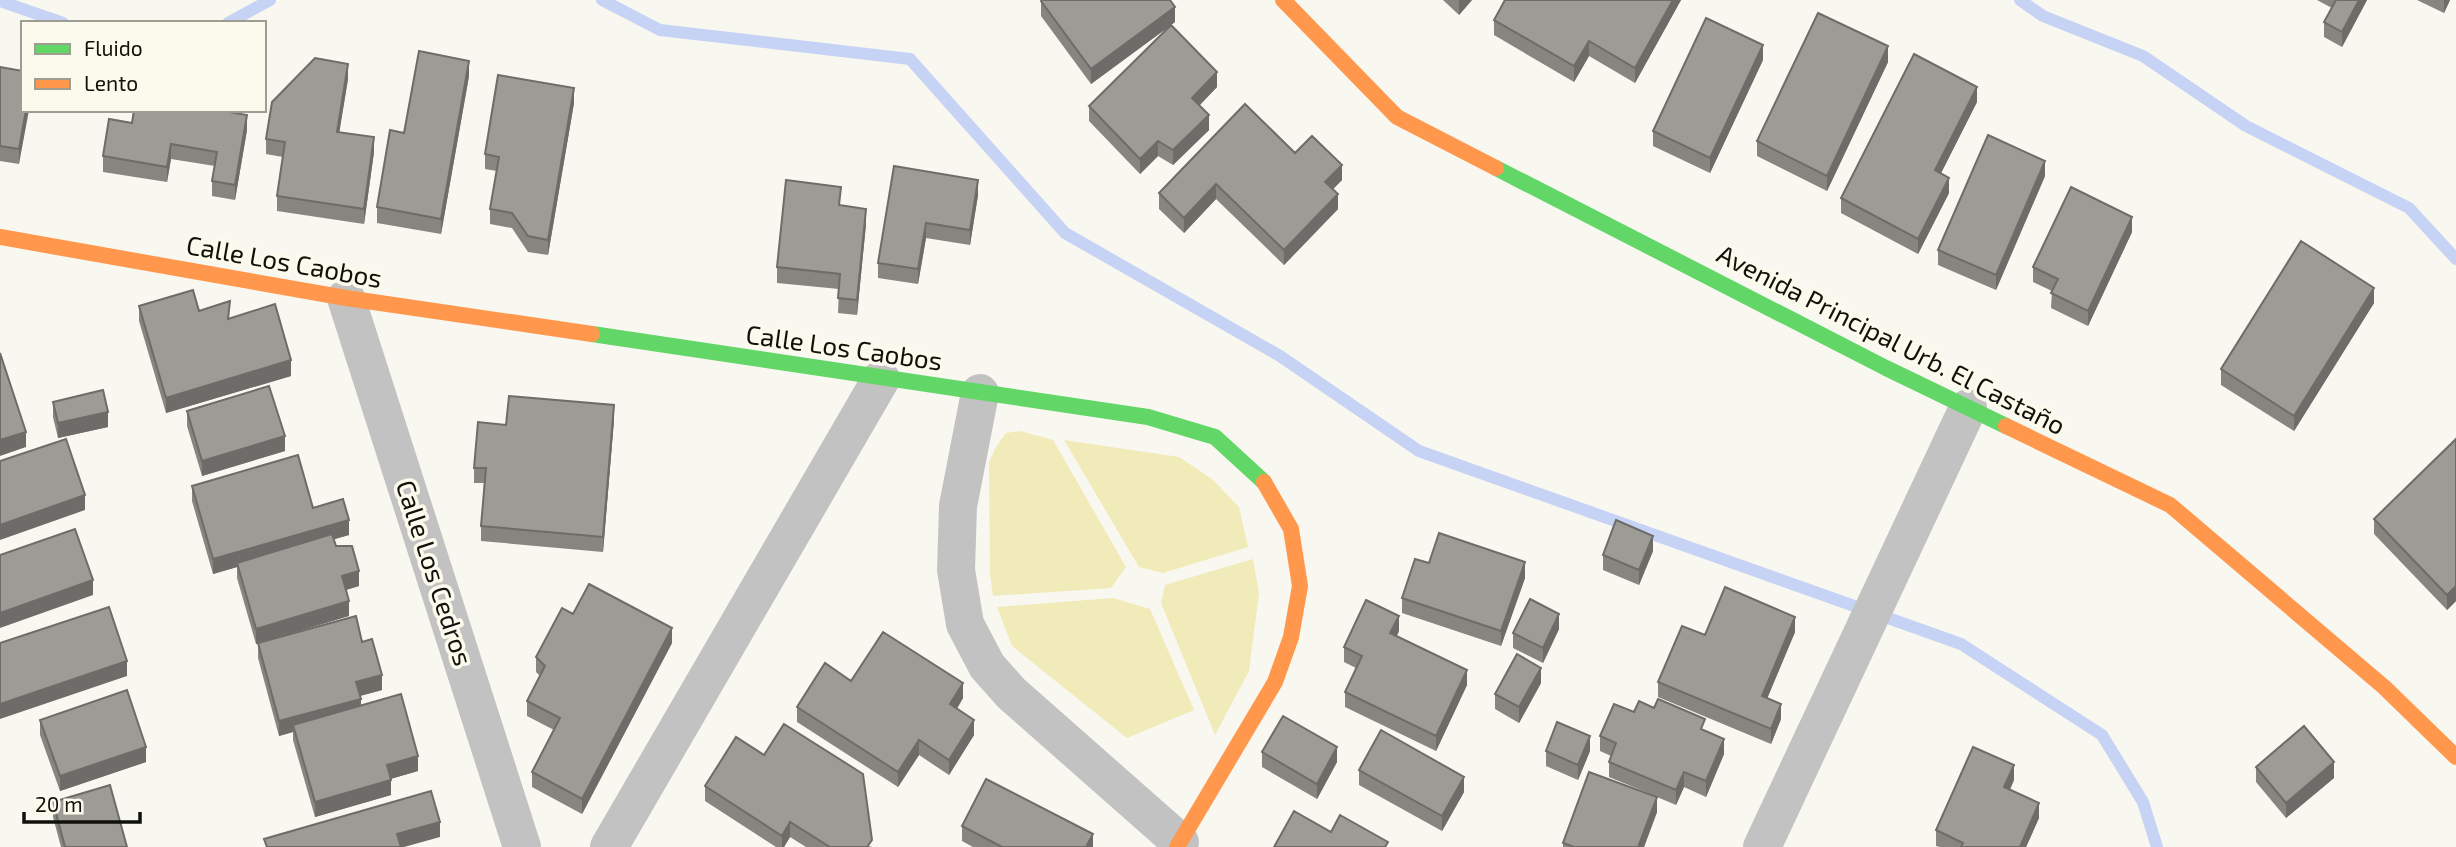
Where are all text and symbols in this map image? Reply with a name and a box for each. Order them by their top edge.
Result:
legend [21,21,266,112]
text: Fluido [84,35,143,60]
text: Lento [84,70,138,95]
street label: Calle Los Caobos [184,228,384,293]
street label: Avenida Principal Urb. El Castaño [1712,237,2071,440]
street label: Calle Los Caobos [744,317,944,376]
street label: Calle Los Cedros [391,476,480,669]
scale bar [24,780,140,824]
text: 20 m [35,791,83,816]

